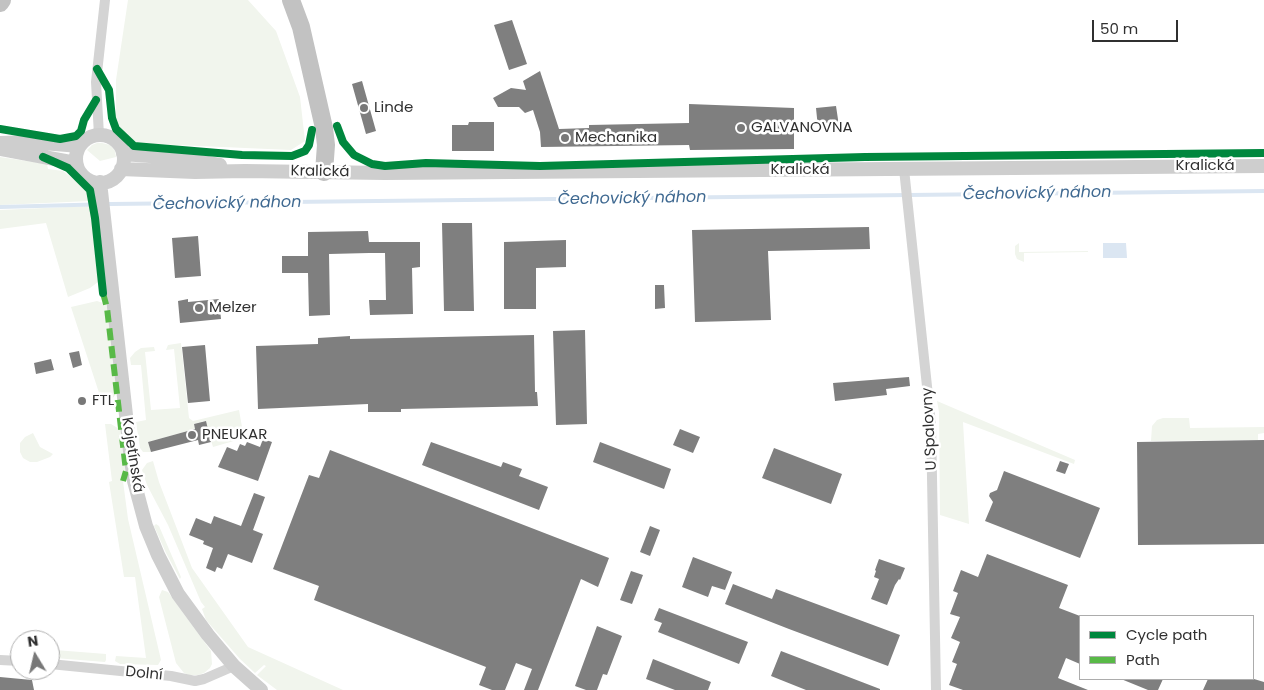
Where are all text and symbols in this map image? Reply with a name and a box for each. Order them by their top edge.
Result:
scale bar [1094,10,1180,42]
text: 50 m [1100,18,1138,39]
place label: Linde [374,99,413,117]
marker: Linde [358,102,370,114]
place label: GALVANOVNA [751,119,853,137]
marker: GALVANOVNA [735,122,747,134]
place label: Mechanika [575,129,657,147]
marker: Mechanika [559,132,571,144]
street label: Kralická [1175,157,1235,175]
street label: Kralická [770,161,830,179]
street label: Kralická [290,162,350,182]
water label: Čechovický náhon [962,183,1112,205]
water label: Čechovický náhon [557,188,707,210]
water label: Čechovický náhon [152,193,302,215]
place label: Melzer [209,299,257,317]
marker: Melzer [193,302,205,314]
street label: U Spalovny [919,387,941,471]
place label: FTL [92,392,114,410]
marker: FTL [76,395,88,407]
street label: Kojetínská [117,416,147,494]
place label: PNEUKAR [202,426,267,444]
marker: PNEUKAR [186,429,198,441]
legend [1079,615,1254,680]
text: Cycle path [1126,624,1207,645]
north arrow [10,630,60,680]
text: N [26,630,40,652]
text: Path [1126,649,1160,670]
street label: Dolní [125,663,163,685]

